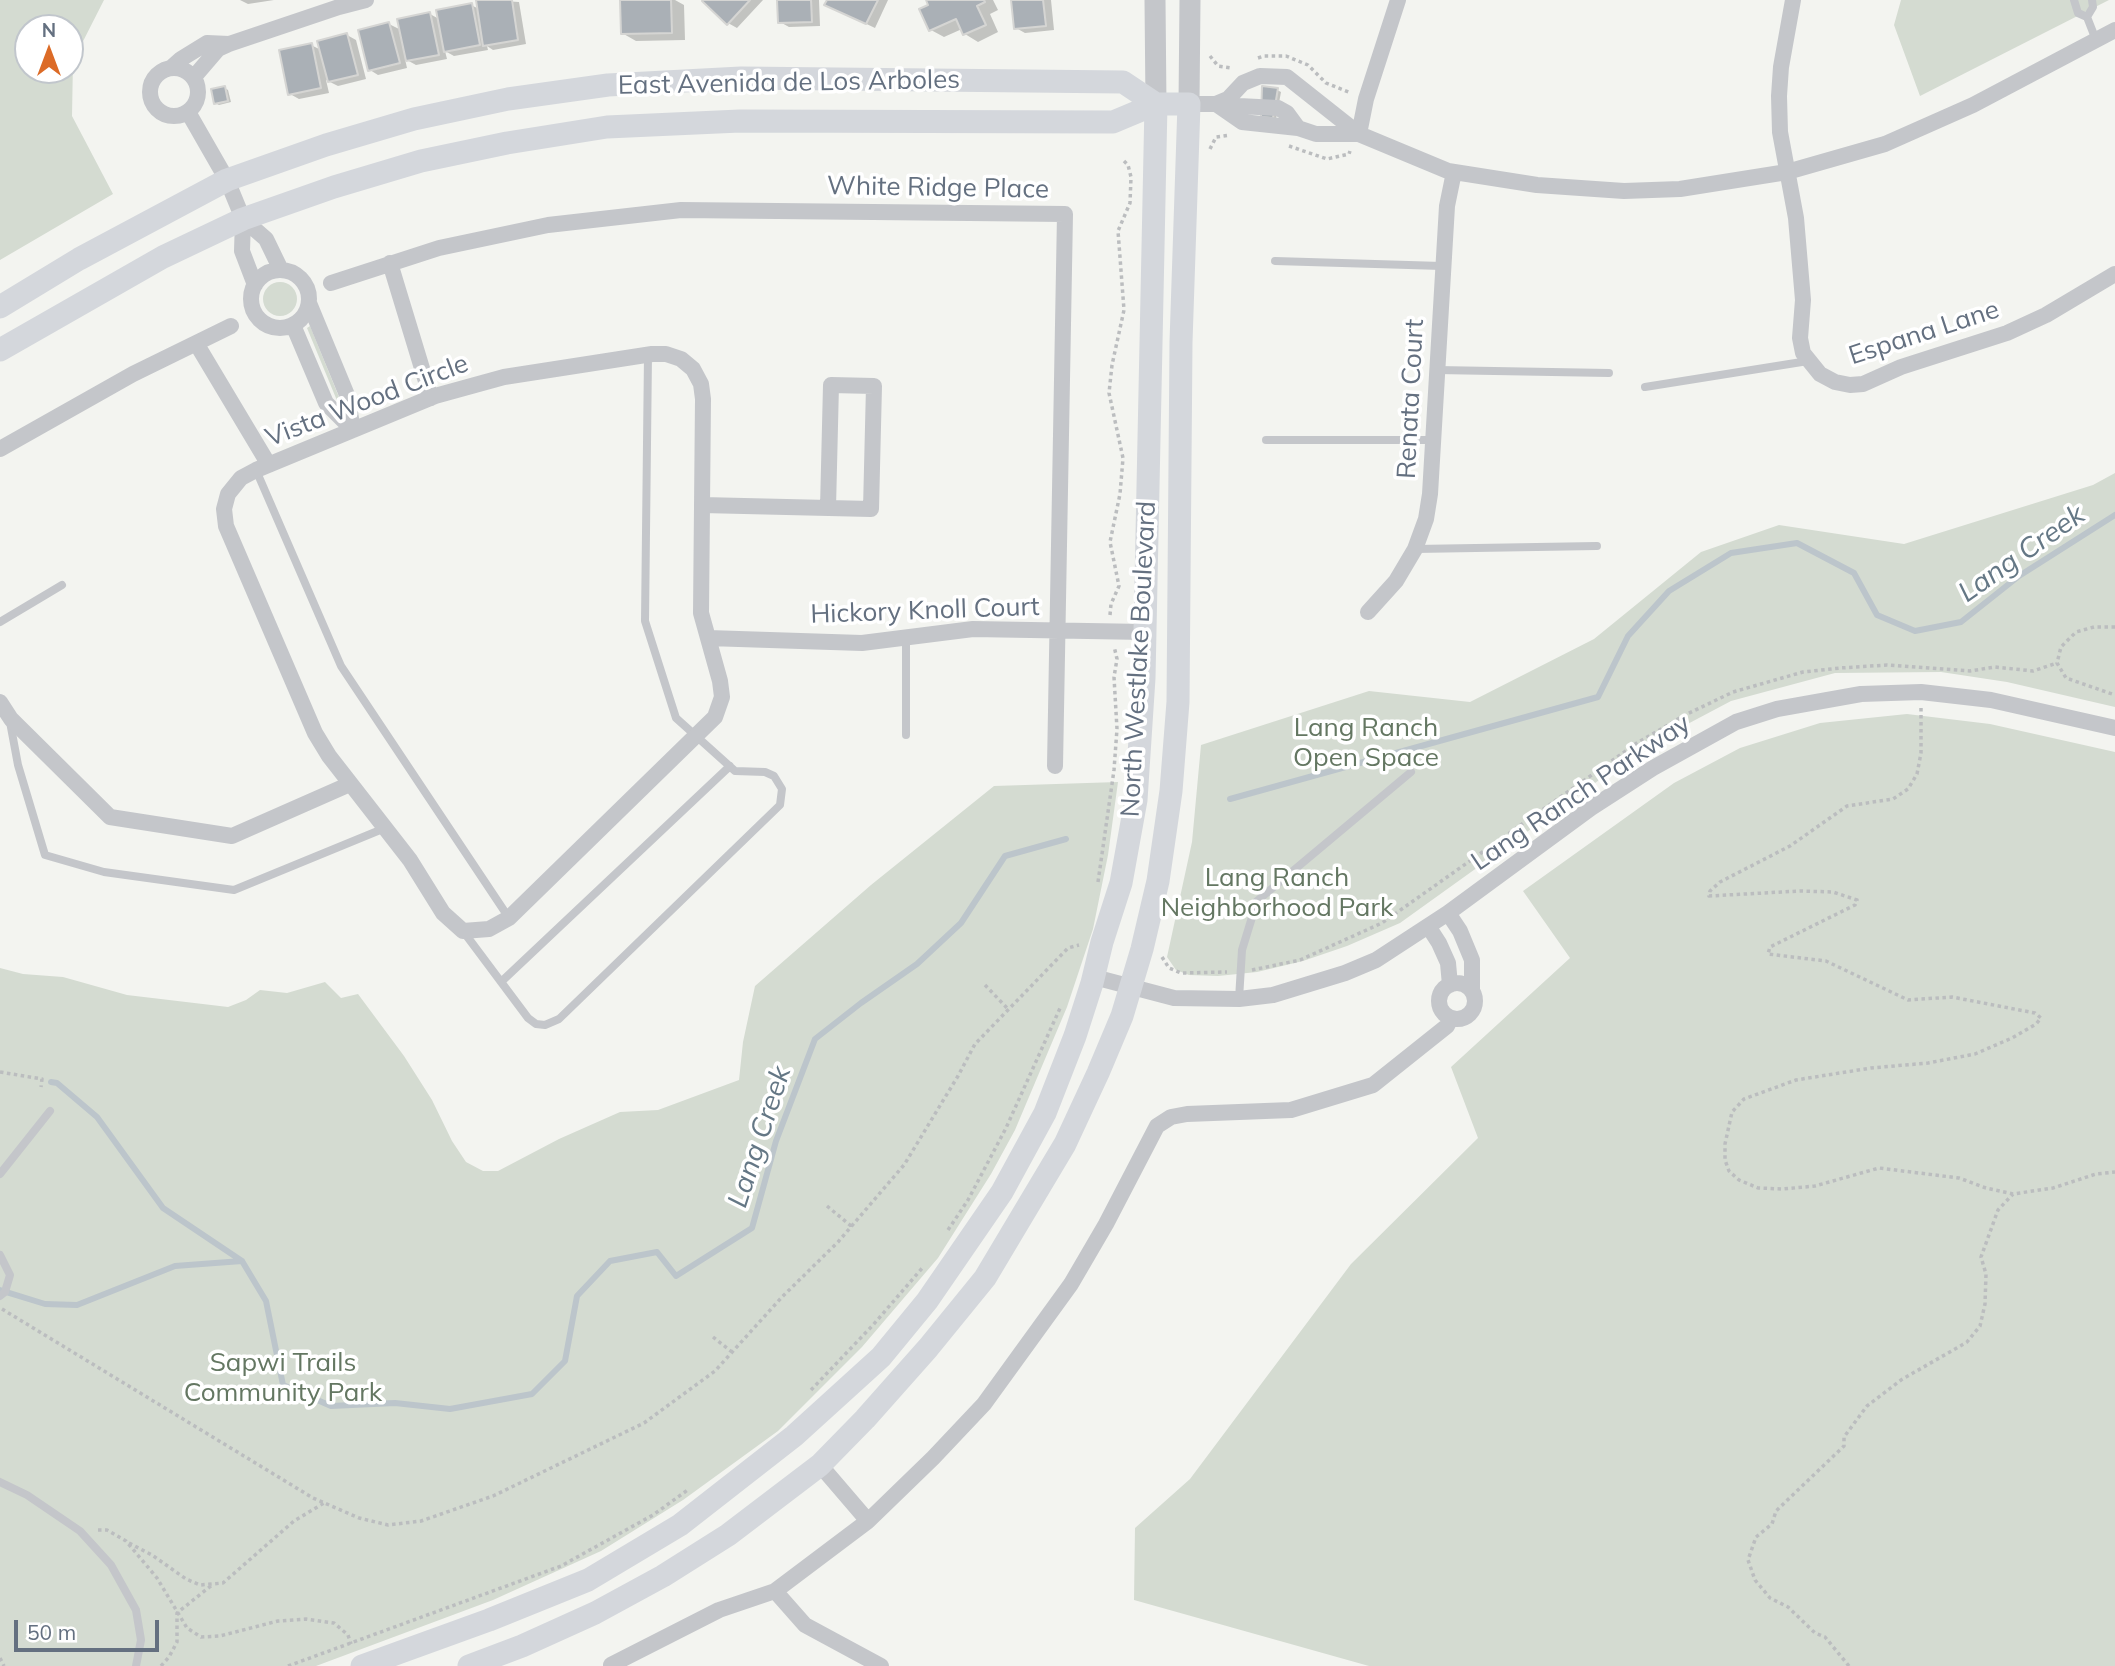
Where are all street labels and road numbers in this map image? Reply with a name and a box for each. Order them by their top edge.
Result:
street label: East Avenida de Los Arboles [618,64,960,102]
street label: White Ridge Place [827,170,1049,206]
street label: Espana Lane [1845,294,2003,372]
street label: Renata Court [1391,318,1431,480]
street label: Vista Wood Circle [261,348,473,454]
street label: North Westlake Boulevard [1115,500,1163,818]
street label: Hickory Knoll Court [810,591,1040,631]
street label: Lang Ranch Parkway [1466,708,1696,878]

